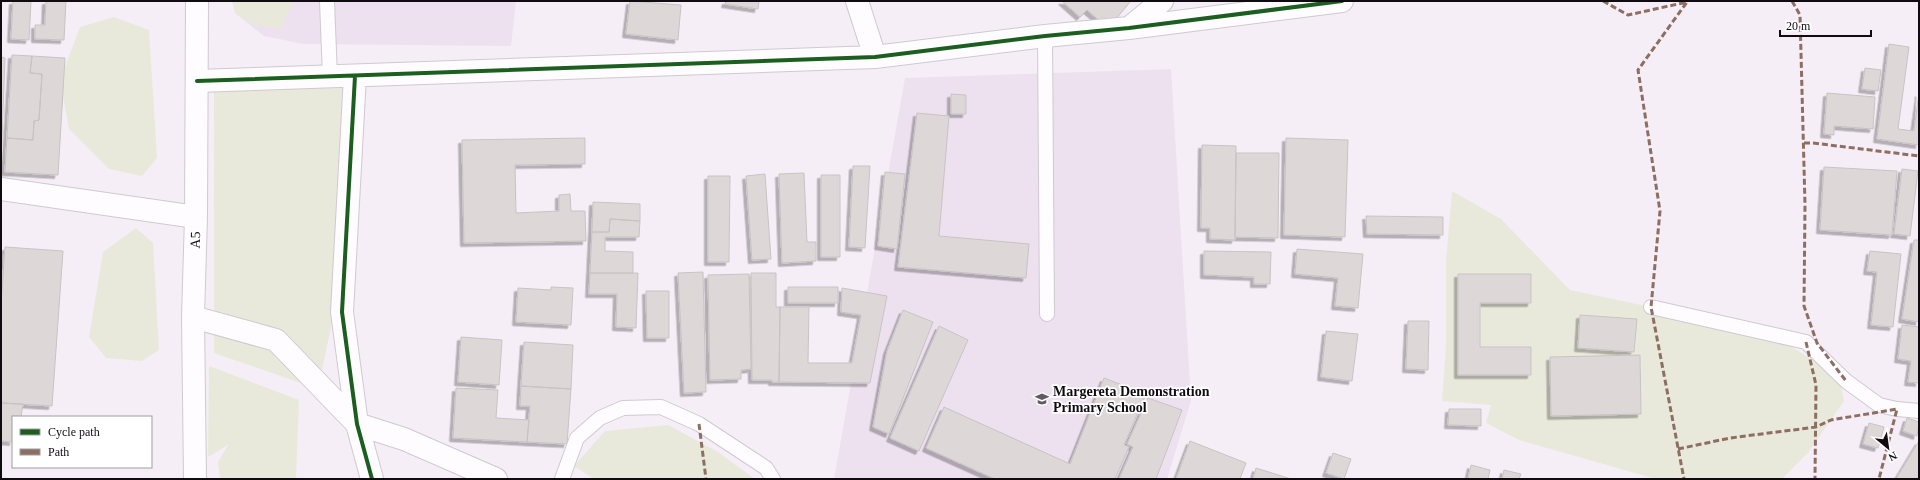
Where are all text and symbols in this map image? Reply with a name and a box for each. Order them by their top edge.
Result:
scale bar [1780,12,1871,38]
text: 20 m [1786,19,1811,33]
street label: A5 [188,231,203,249]
place label: Margereta Demonstration Primary School [1053,384,1210,415]
school or university icon: Margereta Demonstration Primary School [1034,391,1050,407]
legend [12,416,152,468]
text: Cycle path [48,425,100,439]
north arrow [1868,428,1908,468]
text: Path [48,445,69,459]
text: N [1886,450,1899,464]

